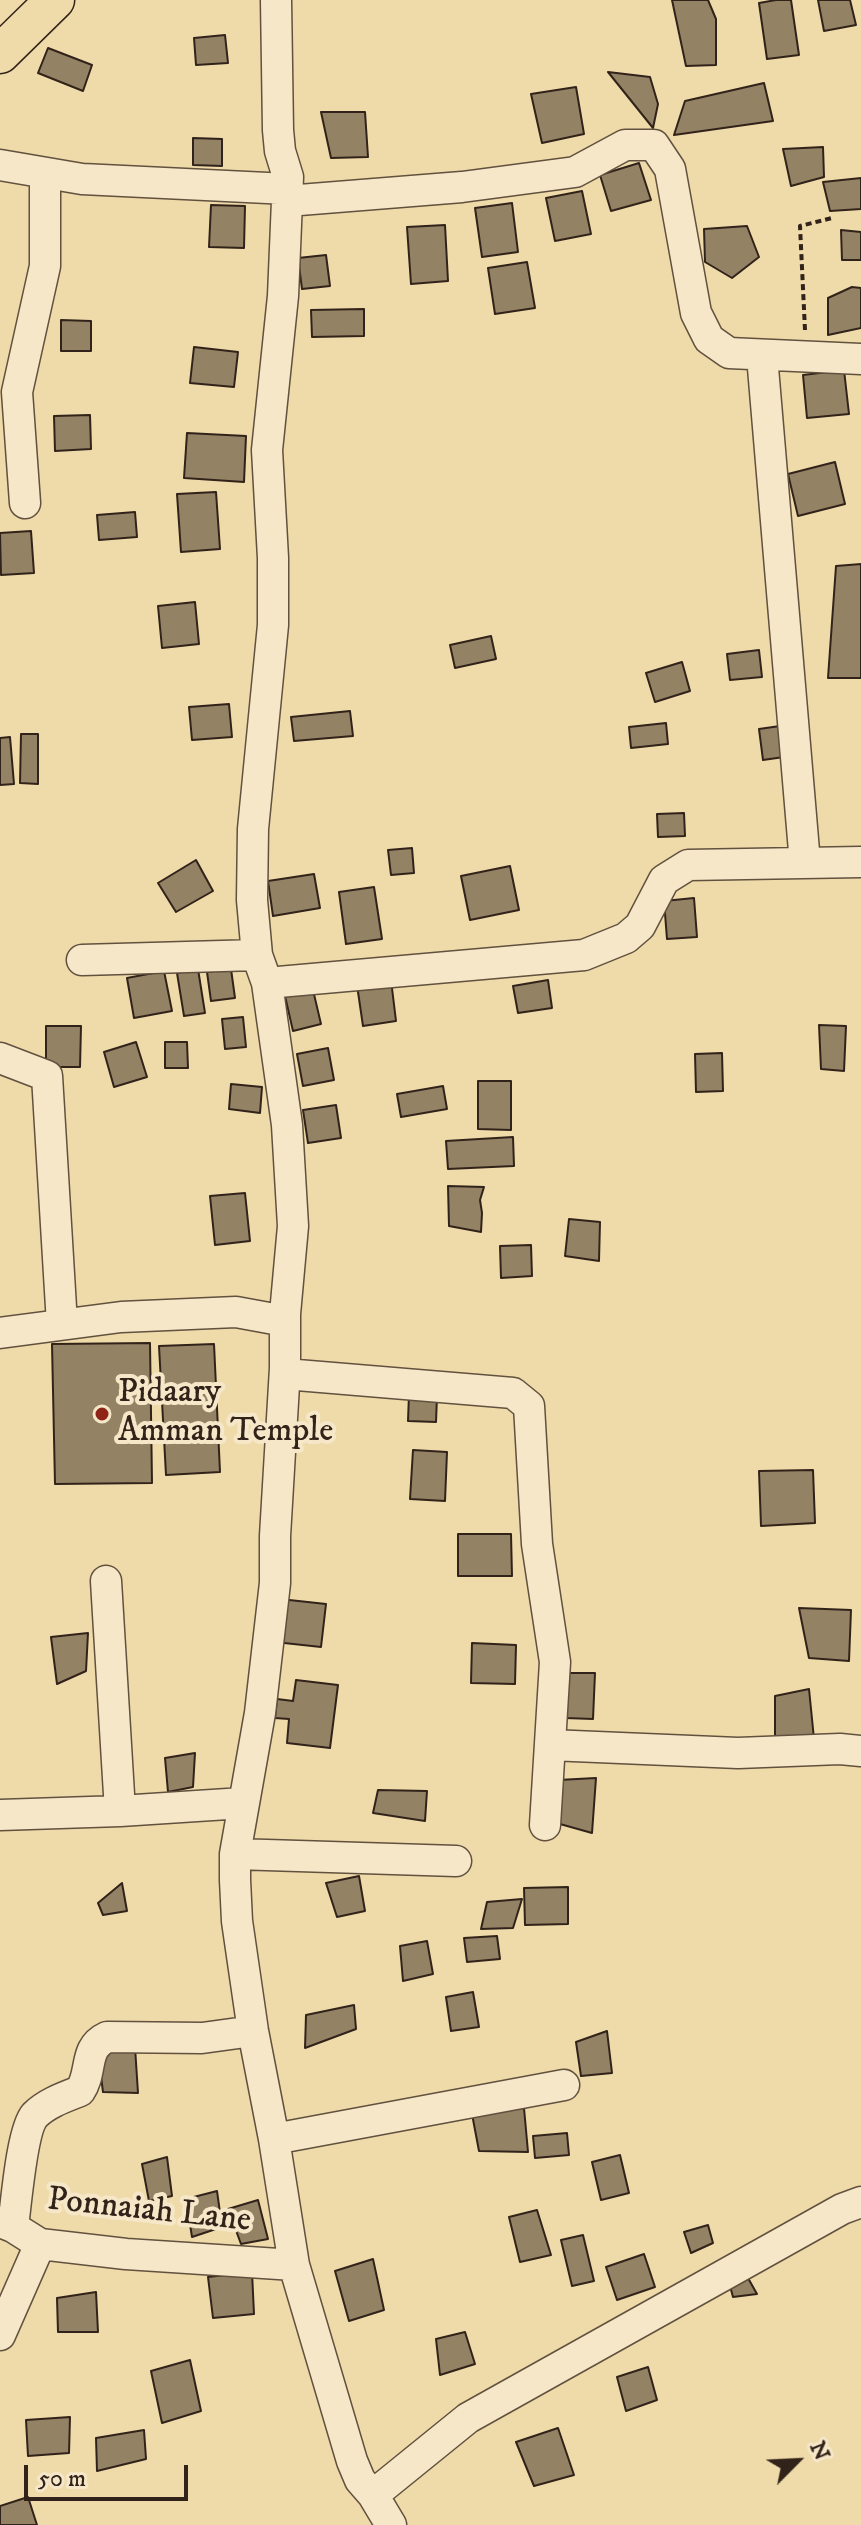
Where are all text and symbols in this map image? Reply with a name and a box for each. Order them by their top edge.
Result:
place label: Pidaary Amman Temple [118,1374,333,1454]
marker: Pidaary Amman Temple [93,1405,111,1423]
street label: Ponnaiah Lane [45,2181,253,2243]
north arrow [757,2421,837,2501]
text: N [803,2437,835,2465]
scale bar [28,2449,192,2499]
text: 50 m [38,2464,86,2494]

